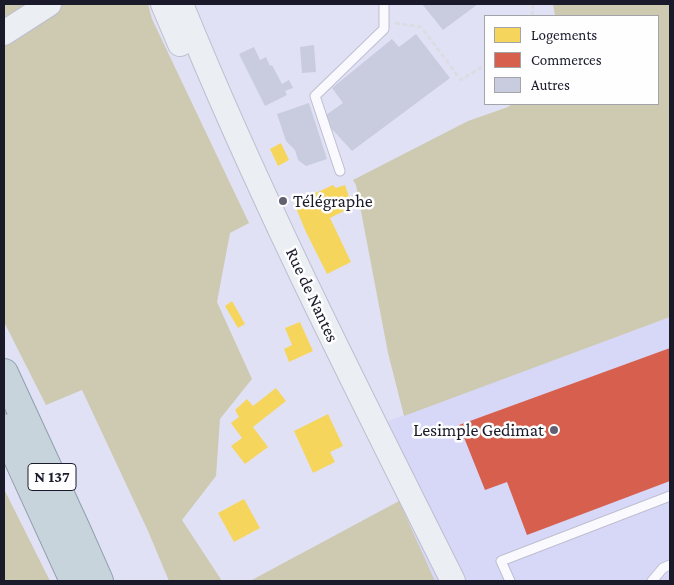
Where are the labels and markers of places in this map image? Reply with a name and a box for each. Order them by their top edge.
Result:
place label: Télégraphe [293,190,373,212]
marker: Télégraphe [277,195,289,207]
place label: Lesimple Gedimat [413,419,544,441]
marker: Lesimple Gedimat [548,424,560,436]

